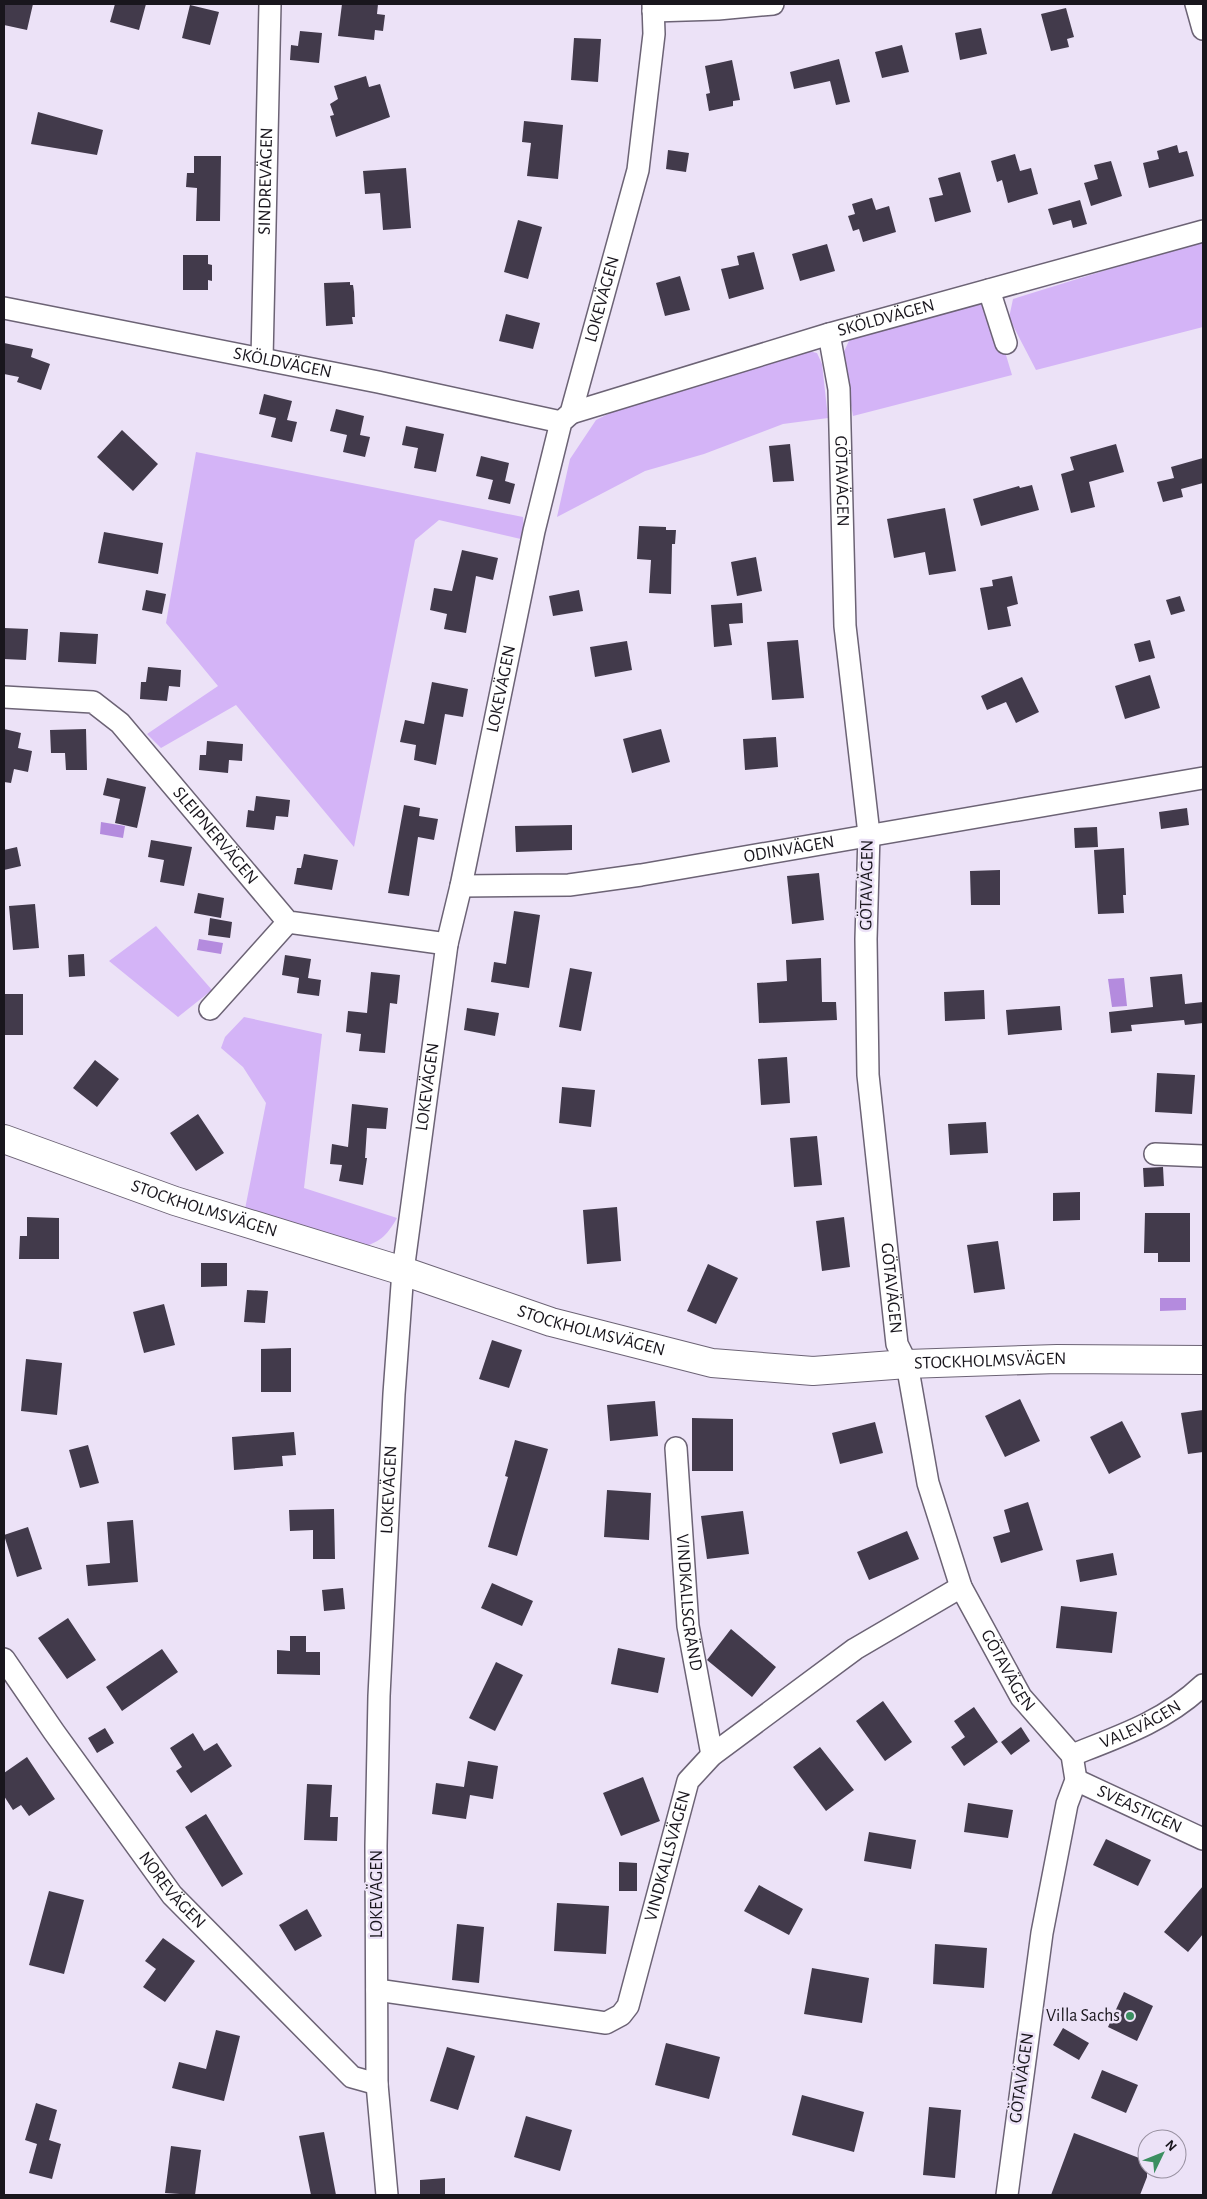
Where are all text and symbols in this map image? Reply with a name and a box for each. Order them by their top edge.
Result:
street label: SINDREVÄGEN [255,127,276,235]
street label: LOKEVÄGEN [582,254,623,344]
street label: SKÖLDVÄGEN [835,296,937,340]
street label: SKÖLDVÄGEN [232,345,333,382]
street label: GÖTAVÄGEN [831,435,853,527]
street label: LOKEVÄGEN [484,644,519,734]
street label: SLEIPNERVÄGEN [169,784,261,888]
street label: ODINVÄGEN [742,833,836,866]
street label: GÖTAVÄGEN [855,839,877,931]
street label: LOKEVÄGEN [413,1042,443,1132]
street label: STOCKHOLMSVÄGEN [129,1177,279,1241]
street label: GÖTAVÄGEN [877,1242,905,1335]
street label: STOCKHOLMSVÄGEN [515,1302,667,1360]
street label: STOCKHOLMSVÄGEN [914,1349,1067,1373]
street label: LOKEVÄGEN [378,1445,400,1534]
street label: VINDKALLSGRÄND [673,1533,705,1672]
street label: GÖTAVÄGEN [977,1627,1038,1715]
street label: VALEVÄGEN [1098,1697,1184,1752]
street label: SVEASTIGEN [1094,1782,1185,1837]
street label: VINDKALLSVÄGEN [642,1789,694,1923]
street label: NOREVÄGEN [135,1849,209,1932]
street label: LOKEVÄGEN [366,1850,386,1938]
place label: Villa Sachs [1046,2007,1120,2025]
marker: Villa Sachs [1124,2010,1136,2022]
street label: GÖTAVÄGEN [1005,2031,1037,2124]
north arrow [1137,2129,1187,2179]
text: N [1162,2137,1179,2154]

